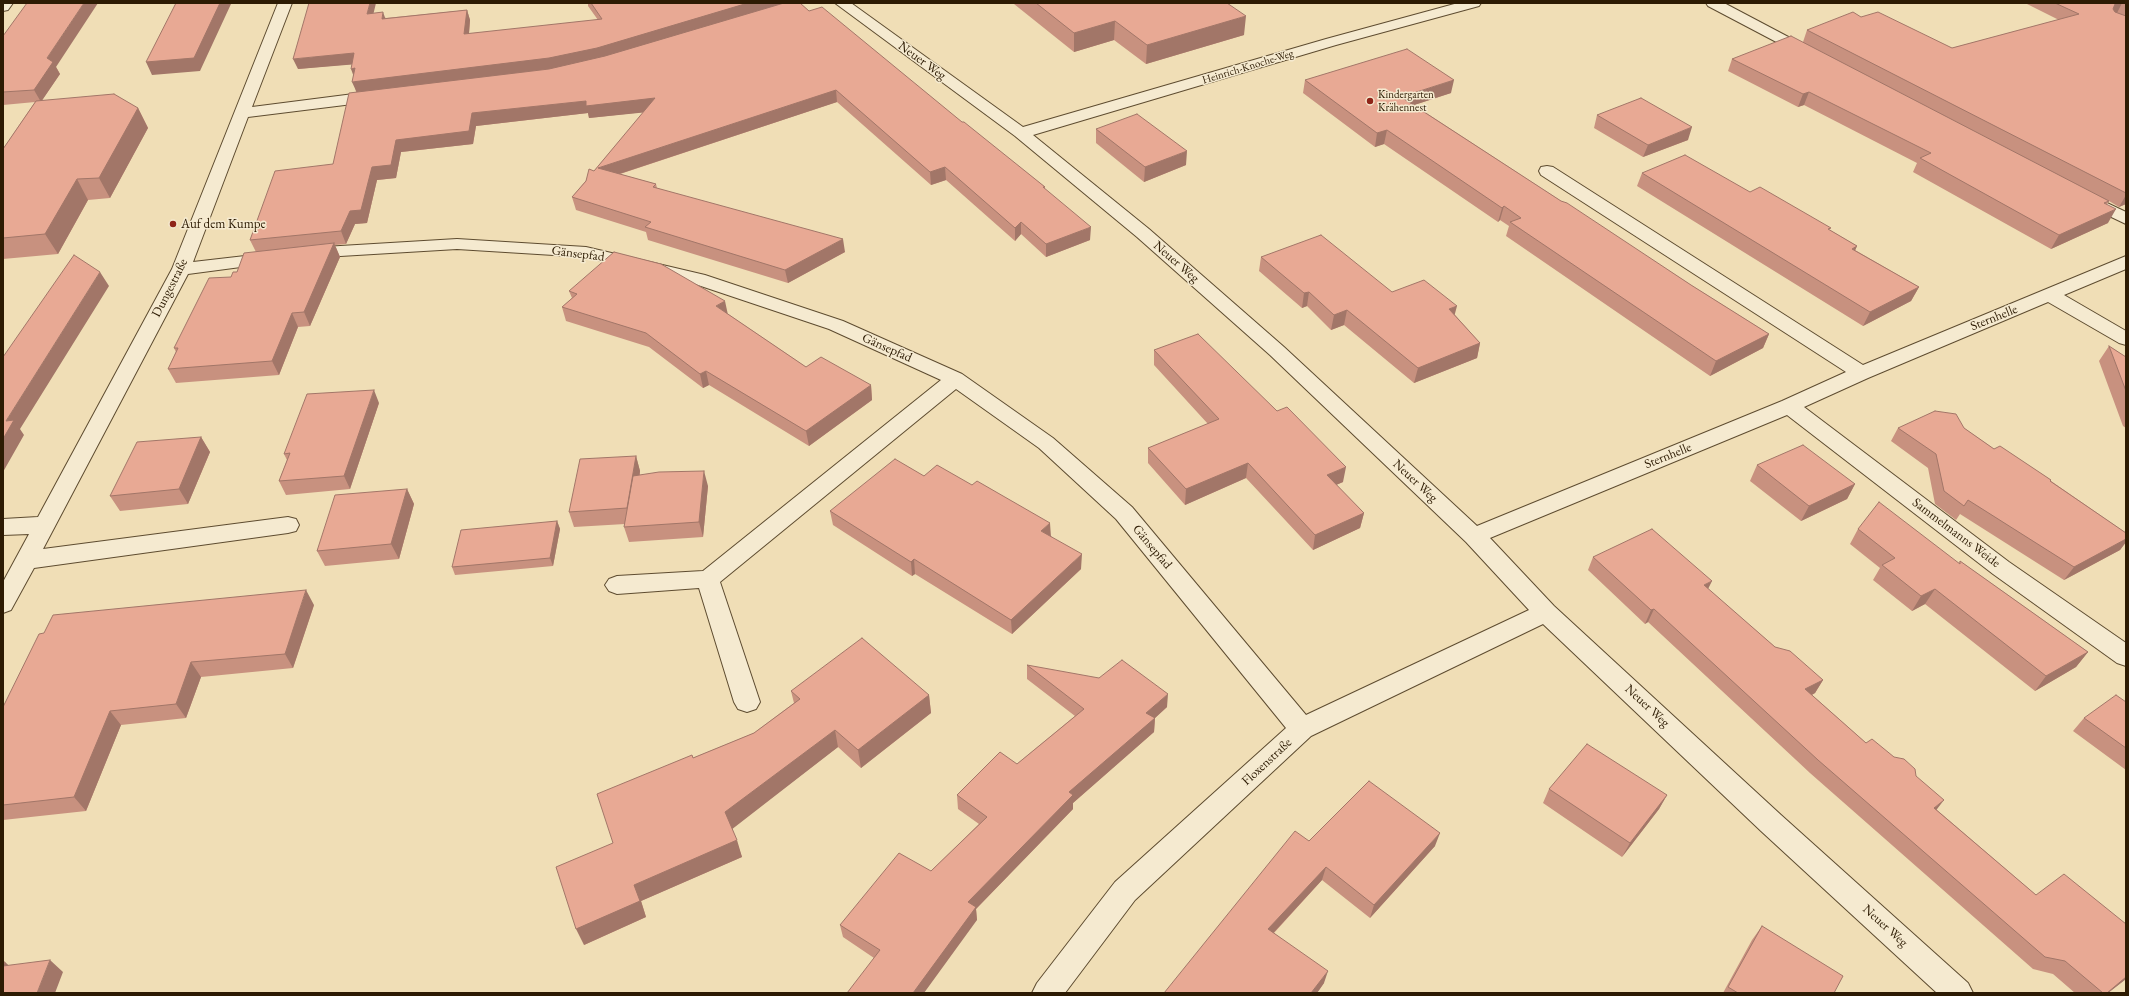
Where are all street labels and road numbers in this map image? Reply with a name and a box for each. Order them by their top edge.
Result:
street label: Neuer Weg [895,38,949,84]
street label: Heinrich-Knoche-Weg [1201,47,1295,87]
street label: Neuer Weg [1150,238,1202,286]
street label: Gänsepfad [551,243,605,265]
street label: Dungestraße [149,256,191,320]
street label: Sternhelle [1968,302,2020,334]
street label: Gänsepfad [860,330,914,366]
street label: Sternhelle [1642,440,1694,472]
street label: Neuer Weg [1389,456,1441,506]
street label: Sammelmanns Weide [1909,495,2003,571]
street label: Gänsepfad [1129,522,1175,572]
street label: Neuer Weg [1621,681,1673,731]
street label: Floxenstraße [1239,735,1295,789]
street label: Neuer Weg [1859,902,1911,950]

